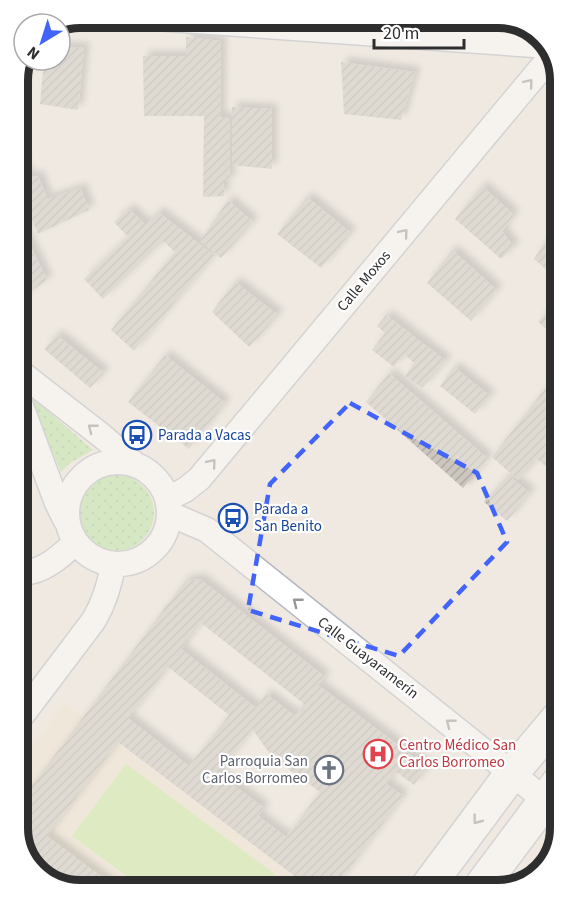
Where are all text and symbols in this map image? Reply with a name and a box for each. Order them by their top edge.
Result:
north arrow [12,12,72,72]
scale bar [374,12,464,50]
text: 20 m [383,21,419,46]
text: N [22,41,44,65]
one-way arrow [522,79,533,90]
one-way arrow [397,228,408,239]
street label: Calle Moxos [332,246,396,316]
bus stop icon: Parada a Vacas [121,419,153,451]
one-way arrow [88,425,99,436]
place label: Parada a Vacas [158,425,251,446]
one-way arrow [205,459,216,470]
place label: Parada a San Benito [254,499,322,537]
bus stop icon: Parada a San Benito [217,502,249,534]
one-way arrow [293,598,304,609]
street label: Calle Guayaramerín [313,612,423,704]
one-way arrow [446,720,457,731]
place label: Centro Médico San Carlos Borromeo [399,735,516,773]
hospital icon: Centro Médico San Carlos Borromeo [362,738,394,770]
place label: Parroquia San Carlos Borromeo [202,751,308,789]
church icon: Parroquia San Carlos Borromeo [313,754,345,786]
one-way arrow [474,813,485,824]

